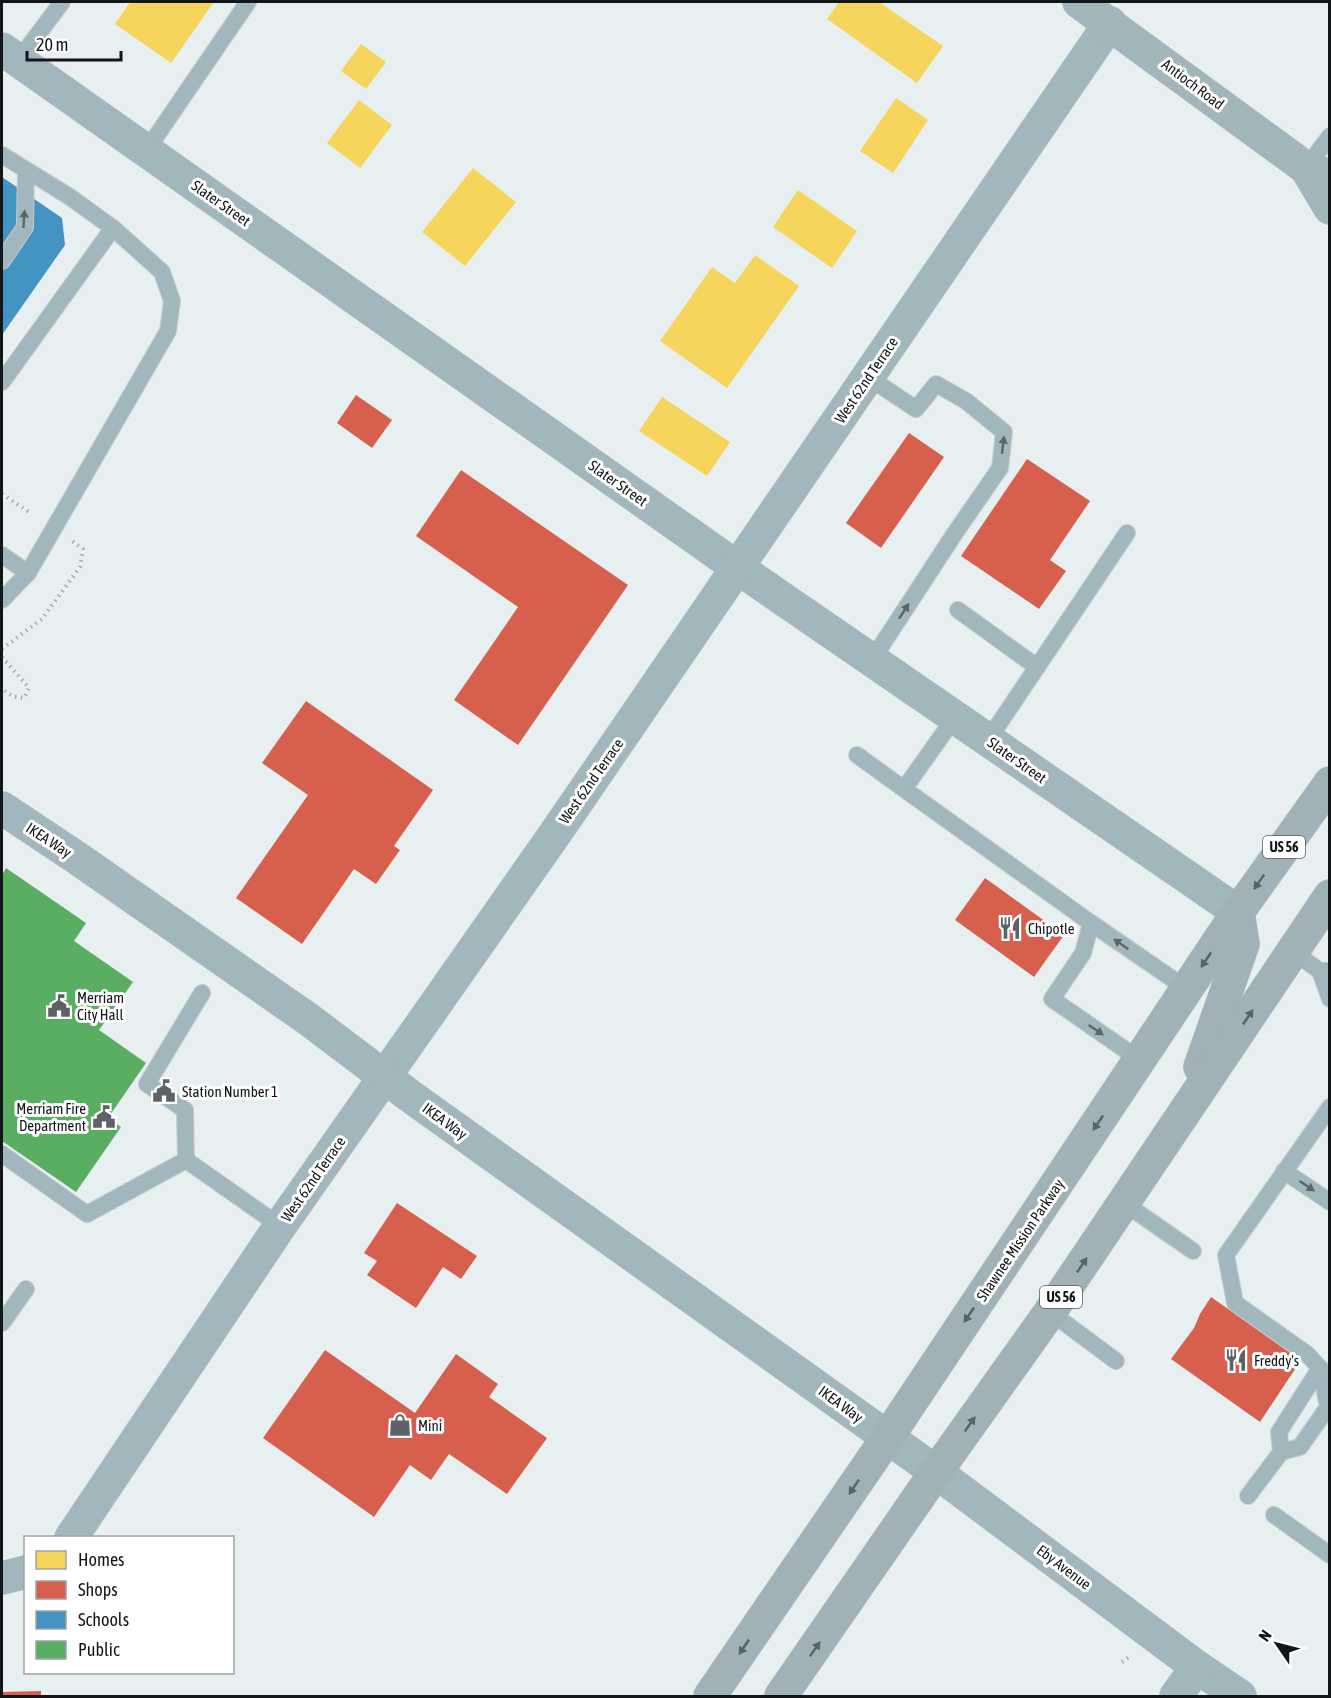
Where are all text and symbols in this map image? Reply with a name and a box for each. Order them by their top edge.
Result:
scale bar [27,24,122,62]
text: 20 m [36,34,68,55]
street label: Antioch Road [1159,55,1227,113]
street label: Slater Street [188,177,254,229]
one-way arrow [20,209,29,228]
street label: West 62nd Terrace [831,334,901,426]
one-way arrow [998,436,1008,455]
street label: Slater Street [585,457,651,509]
one-way arrow [898,603,909,619]
street label: Slater Street [984,734,1050,786]
street label: West 62nd Terrace [555,735,627,827]
street label: IKEA Way [23,819,75,861]
road number: US 56 [1263,836,1305,858]
one-way arrow [1253,874,1265,890]
restaurant icon: Chipotle [997,915,1023,941]
place label: Chipotle [1028,920,1075,937]
one-way arrow [1114,938,1130,950]
one-way arrow [1201,952,1212,968]
place label: Merriam City Hall [77,989,124,1023]
public building icon: Merriam City Hall [46,993,72,1019]
one-way arrow [1242,1009,1253,1025]
one-way arrow [1088,1024,1104,1035]
public building icon: Station Number 1 [151,1078,177,1104]
place label: Station Number 1 [182,1083,278,1100]
street label: IKEA Way [420,1099,470,1143]
place label: Merriam Fire Department [16,1100,86,1134]
public building icon: Merriam Fire Department [91,1104,117,1130]
one-way arrow [1092,1114,1104,1130]
street label: West 62nd Terrace [277,1133,349,1225]
street label: Shawnee Mission Parkway [973,1176,1067,1304]
one-way arrow [1299,1180,1315,1191]
one-way arrow [1077,1256,1088,1273]
road number: US 56 [1040,1286,1082,1308]
one-way arrow [963,1307,975,1323]
restaurant icon: Freddy's [1223,1347,1249,1373]
place label: Freddy's [1254,1352,1299,1369]
street label: IKEA Way [816,1382,866,1426]
shop icon: Mini [387,1412,413,1438]
place label: Mini [418,1417,442,1434]
one-way arrow [964,1417,976,1433]
one-way arrow [848,1478,860,1494]
legend [24,1536,234,1674]
street label: Eby Avenue [1034,1541,1094,1593]
text: Homes [78,1549,124,1570]
text: Shops [78,1579,118,1600]
text: Schools [78,1609,129,1630]
north arrow [1247,1614,1307,1674]
text: N [1255,1626,1275,1644]
text: Public [78,1639,120,1660]
one-way arrow [738,1639,750,1655]
one-way arrow [809,1641,821,1657]

